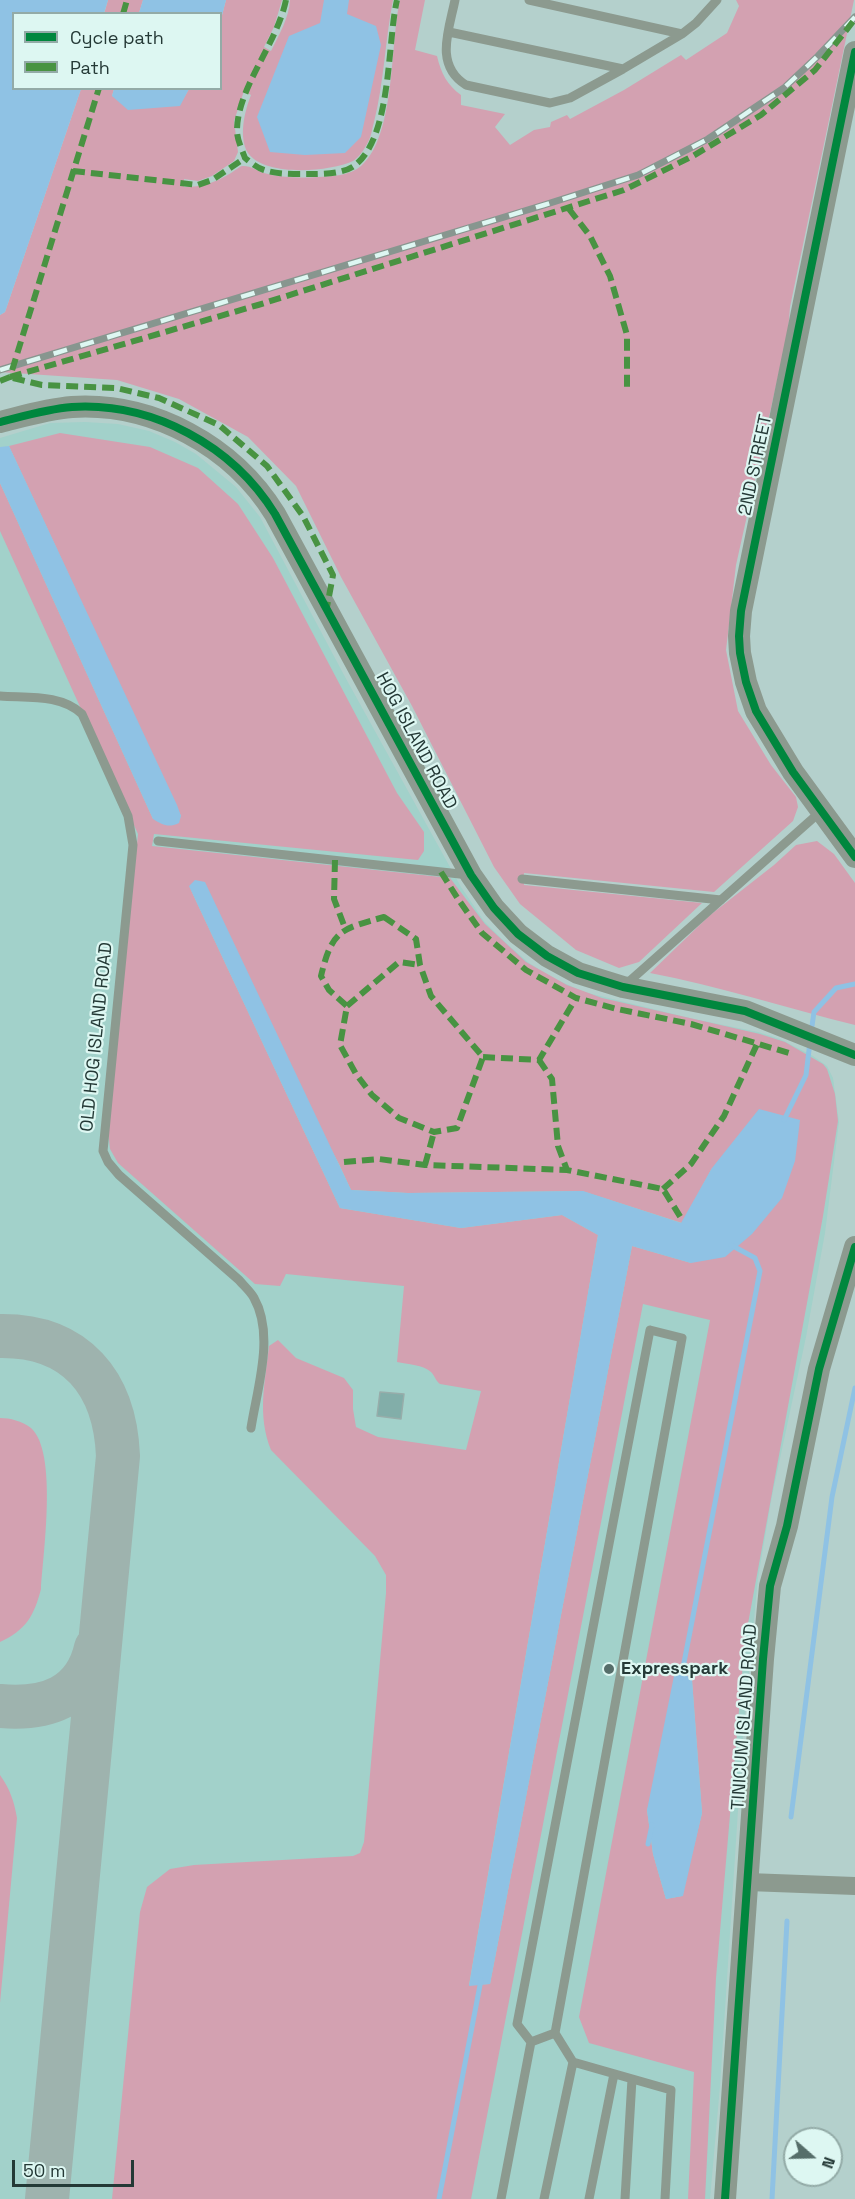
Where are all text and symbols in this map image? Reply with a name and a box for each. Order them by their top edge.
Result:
legend [12,12,222,90]
text: Cycle path [70,26,164,49]
text: Path [70,56,110,79]
street label: 2ND STREET [735,413,777,517]
street label: HOG ISLAND ROAD [371,669,461,813]
street label: OLD HOG ISLAND ROAD [76,941,118,1133]
street label: TINICUM ISLAND ROAD [728,1623,762,1811]
place label: Expresspark [621,1658,728,1680]
marker: Expresspark [602,1662,616,1676]
north arrow [783,2127,843,2187]
scale bar [15,2148,136,2186]
text: N [817,2154,840,2171]
text: 50 m [23,2159,65,2182]

